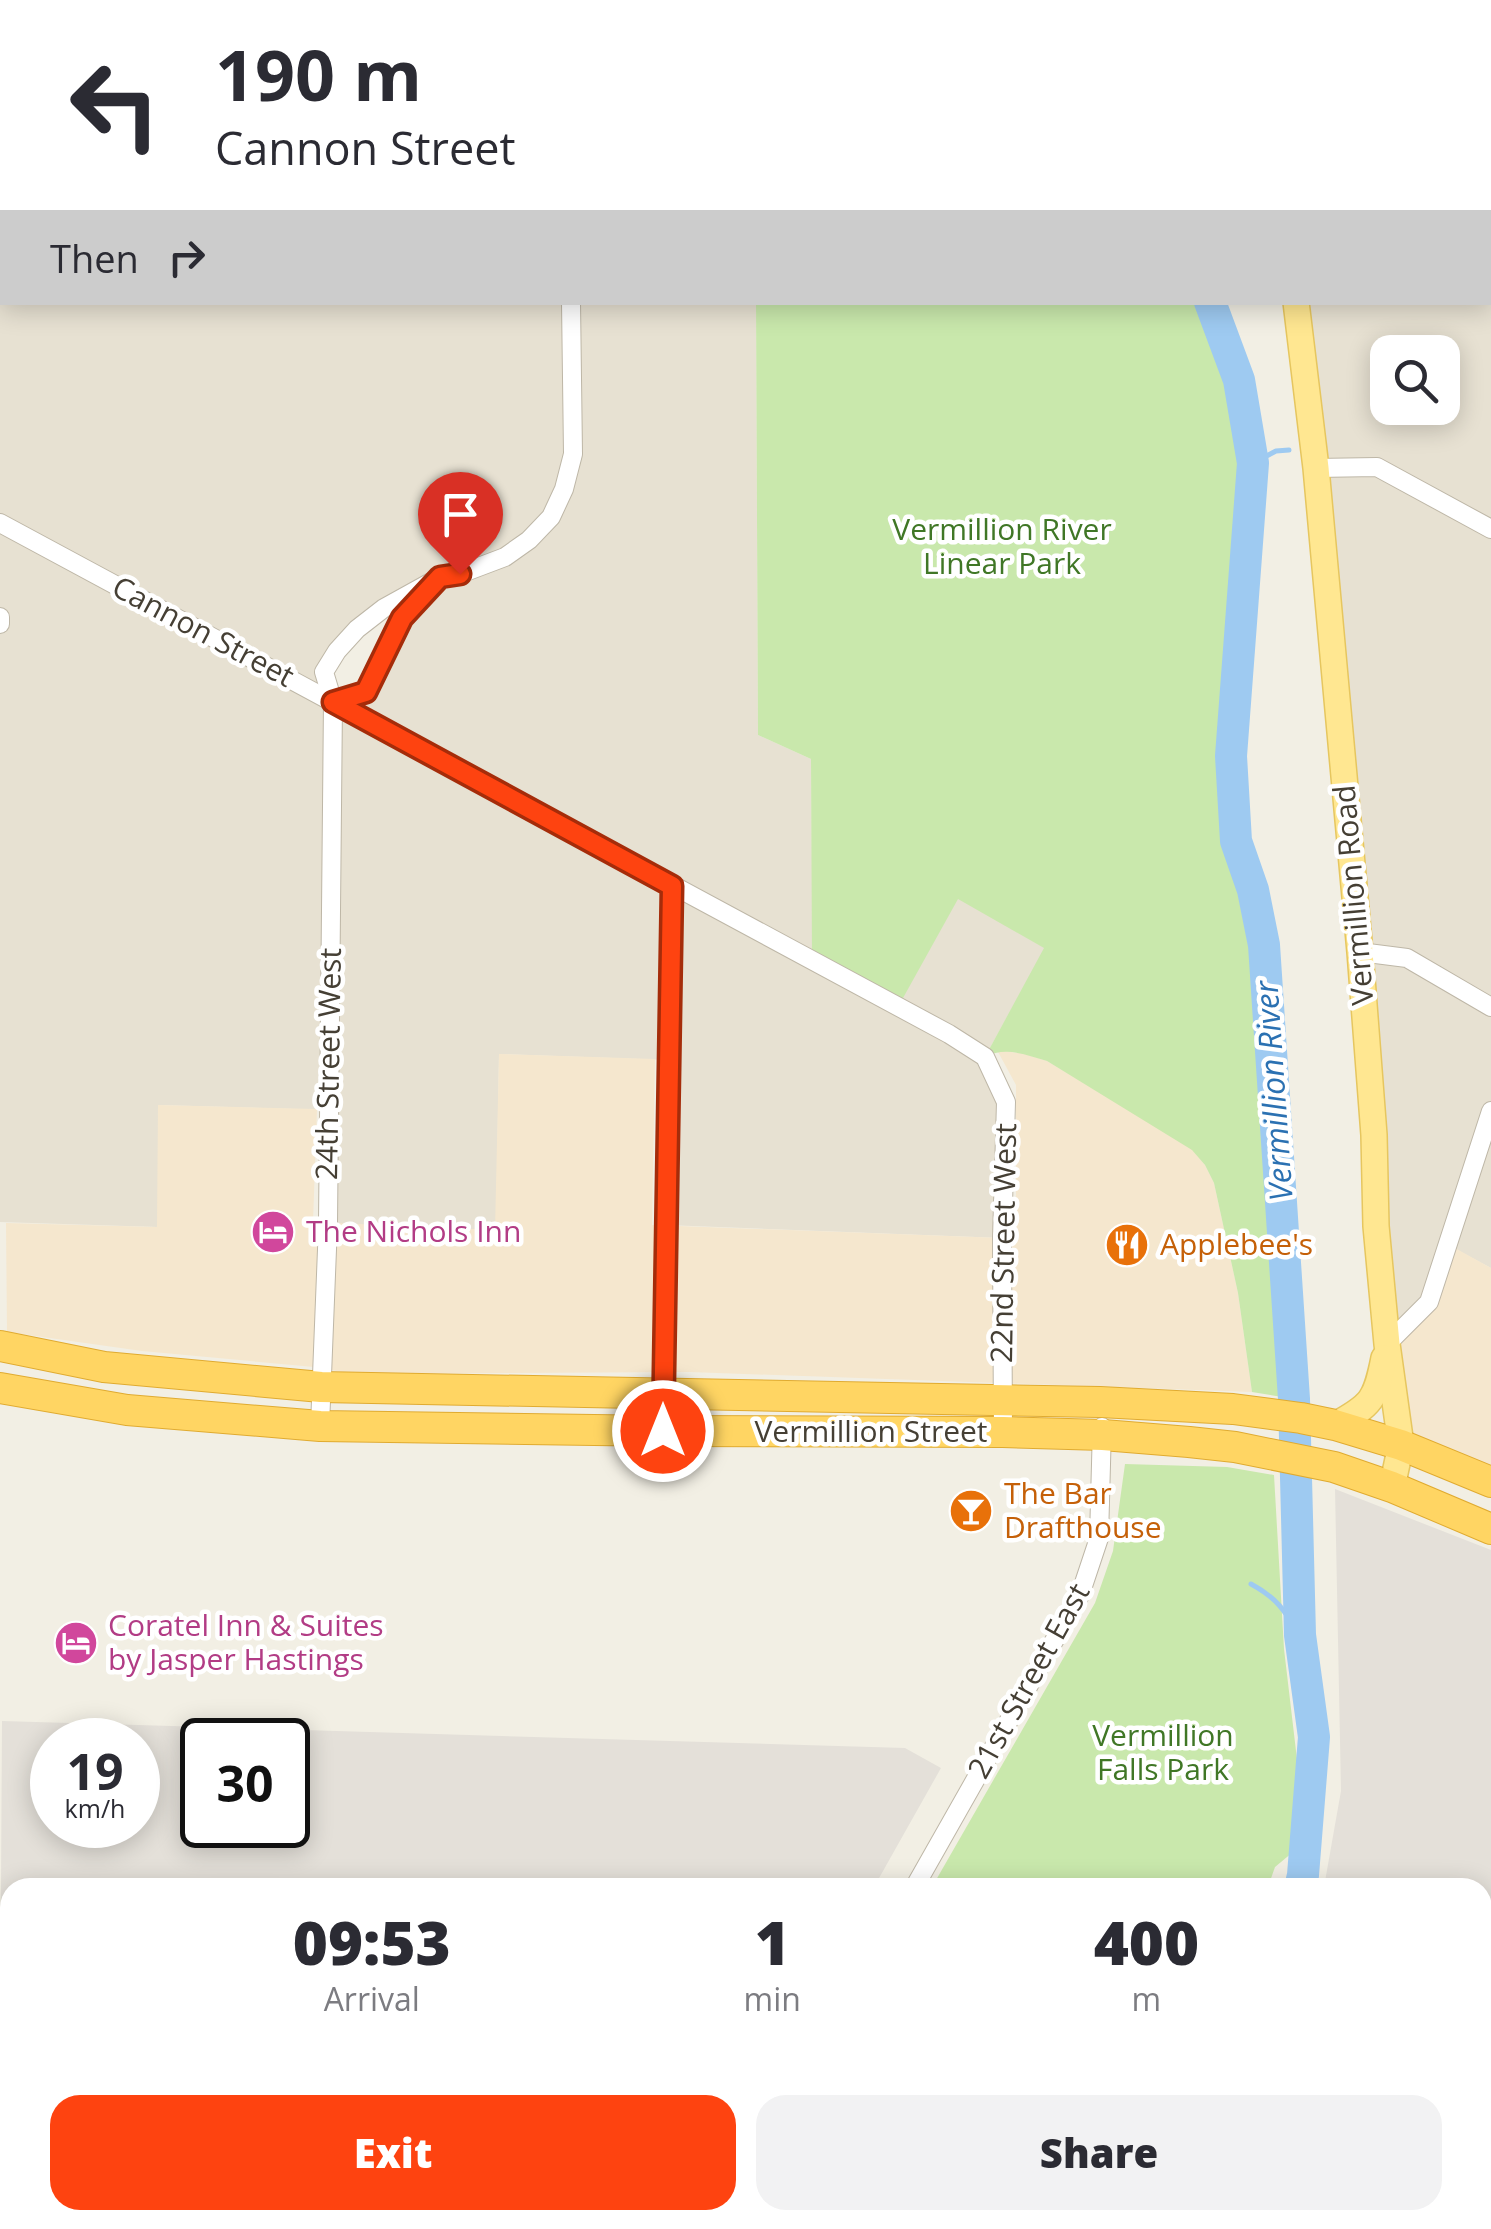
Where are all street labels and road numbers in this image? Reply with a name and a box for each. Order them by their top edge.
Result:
street label: Cannon Street [106,566,302,696]
street label: Vermillion Road [1322,783,1383,1007]
street label: 24th Street West [305,947,350,1180]
street label: 22nd Street West [980,1123,1025,1363]
street label: Vermillion Street [754,1410,988,1451]
street label: 21st Street East [957,1575,1098,1785]

